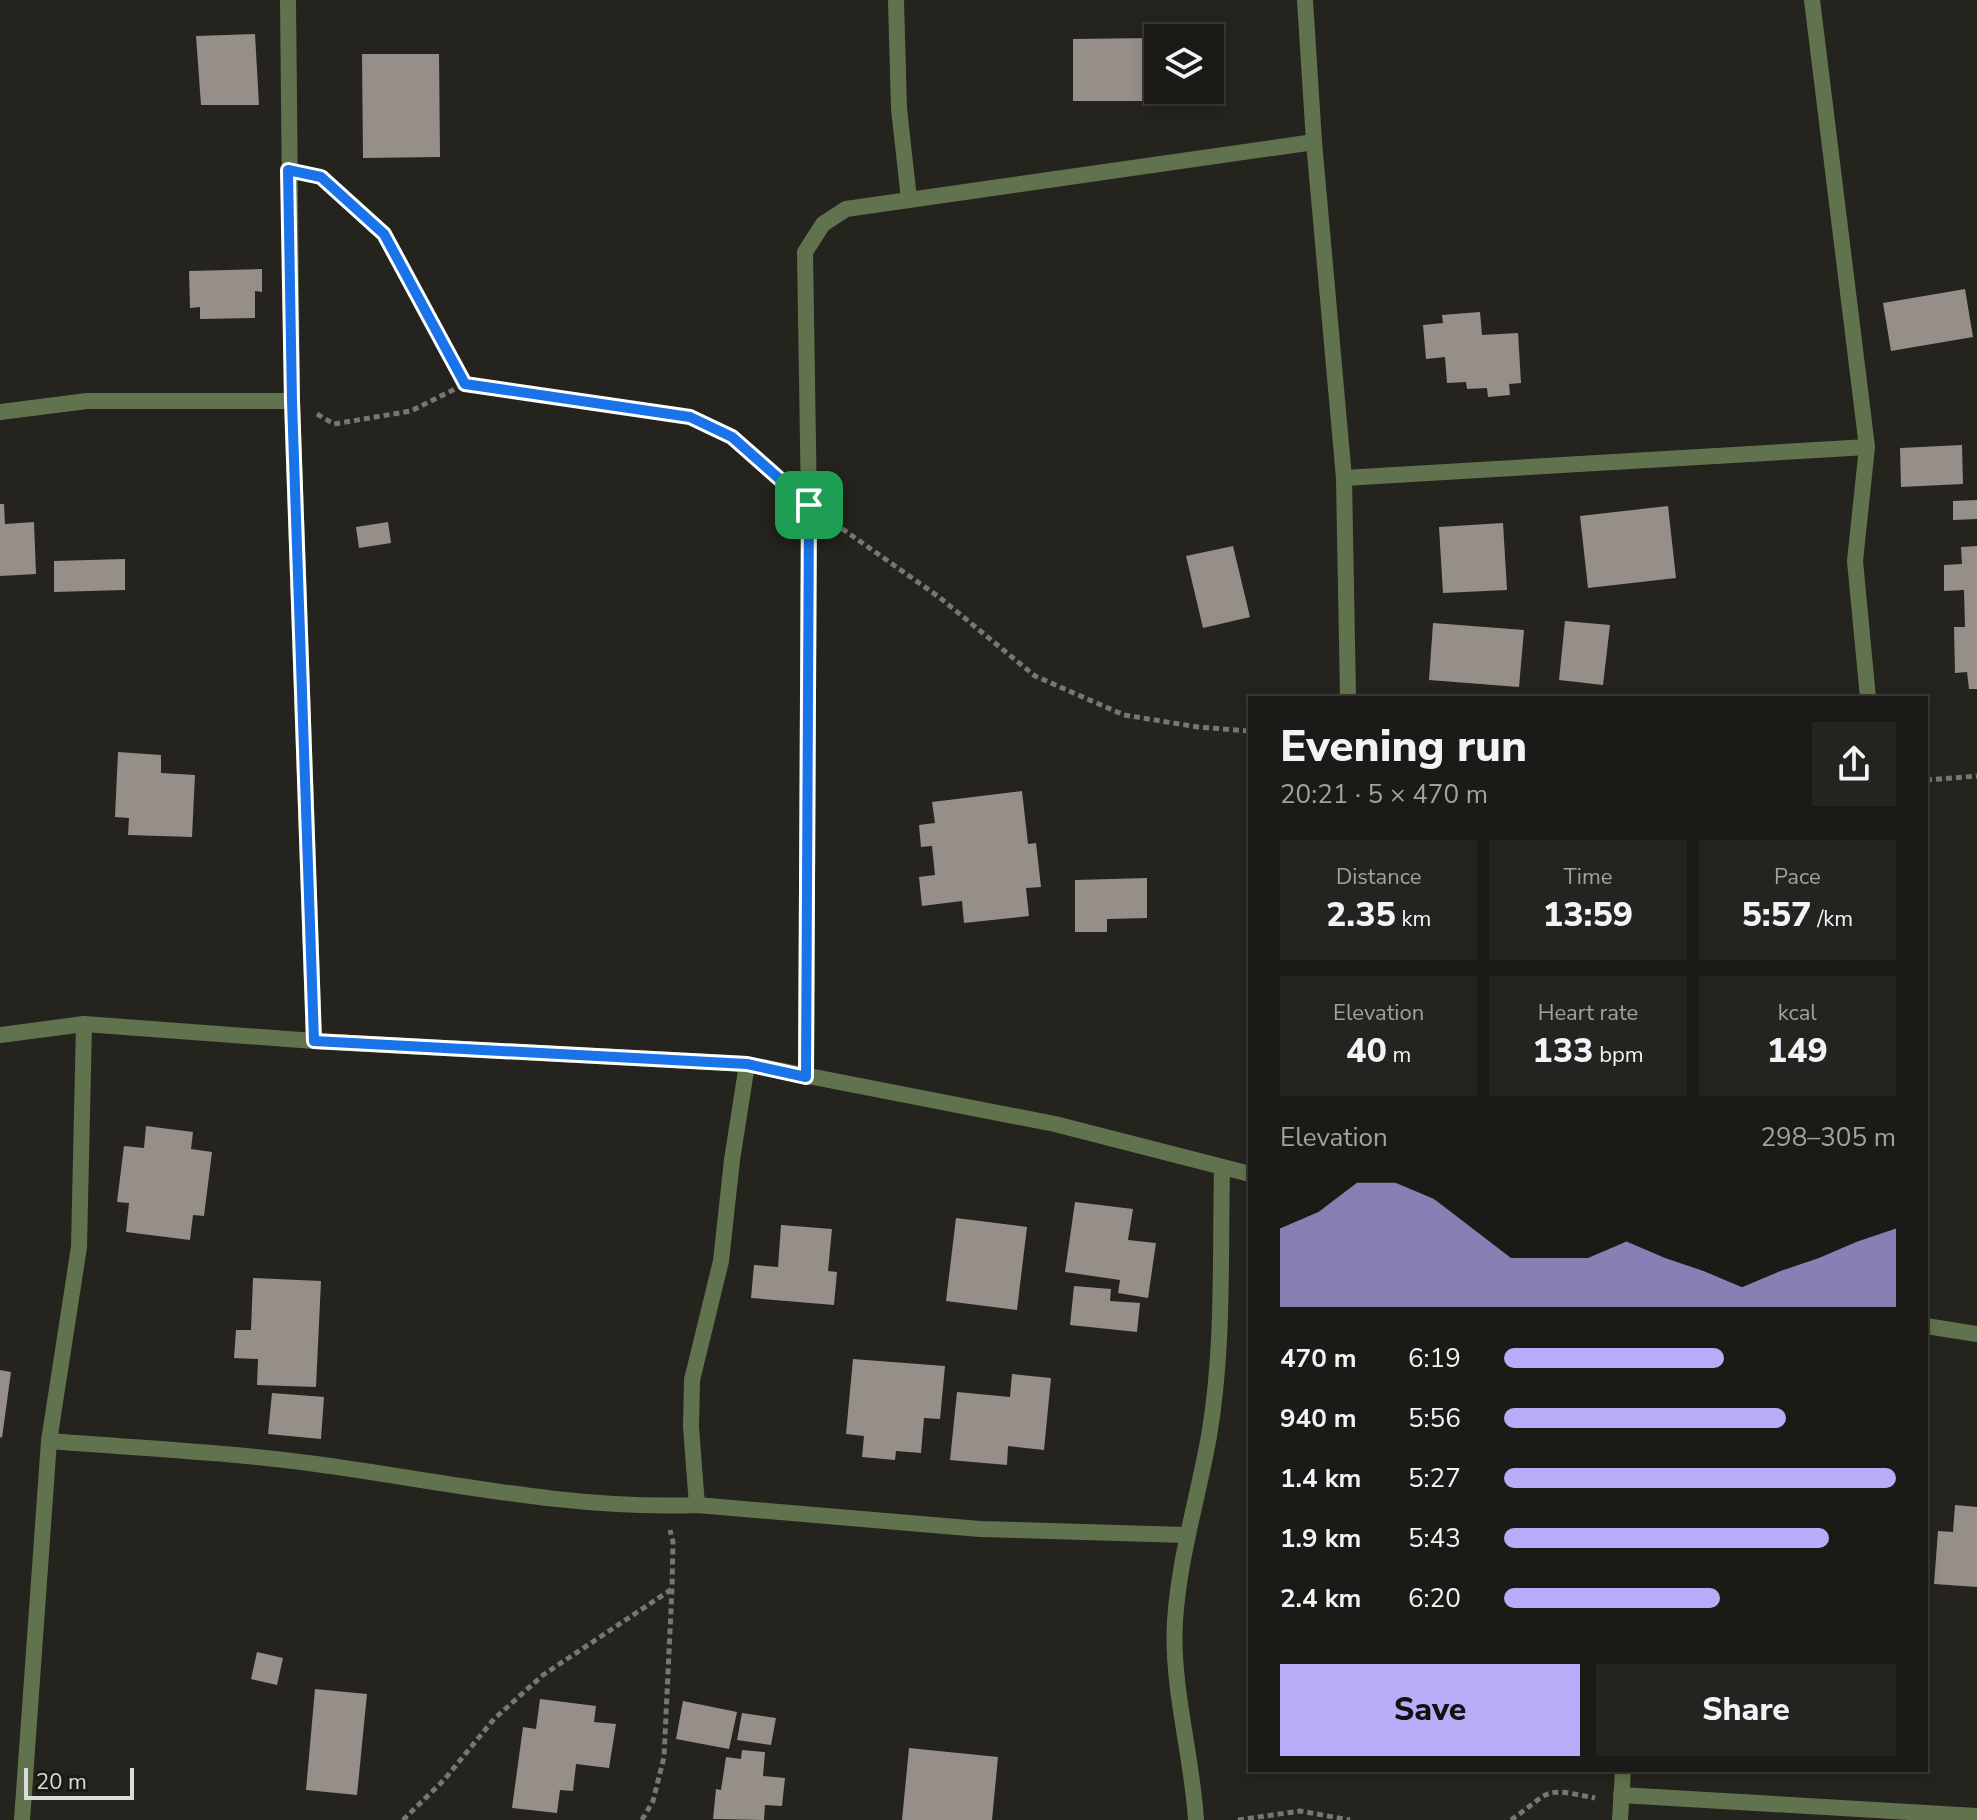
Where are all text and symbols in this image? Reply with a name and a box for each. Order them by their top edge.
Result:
map controls [1144,24,1224,104]
button: layers [1144,24,1224,104]
pin [775,471,843,539]
icon: arrive [787,483,831,527]
text: Evening run [1280,717,1527,777]
button: share [1812,722,1896,806]
text: 20:21 · 5 × 470 m [1280,777,1488,812]
text: Distance [1336,862,1421,892]
text: Time [1564,862,1612,892]
text: Pace [1774,862,1821,892]
text: 2.35 [1326,892,1396,938]
text: 13:59 [1543,892,1633,938]
text: 5:57 [1741,892,1812,938]
text: km [1396,904,1431,934]
text: /km [1812,904,1853,934]
text: Elevation [1333,998,1424,1028]
text: Heart rate [1538,998,1638,1028]
text: kcal [1778,998,1817,1028]
text: 40 [1346,1028,1387,1074]
text: 133 [1532,1028,1594,1074]
text: 149 [1767,1028,1828,1074]
text: m [1387,1040,1411,1070]
text: bpm [1594,1040,1644,1070]
text: Elevation [1280,1120,1388,1155]
text: 298–305 m [1760,1120,1896,1155]
text: 470 m [1280,1341,1357,1376]
text: 6:19 [1408,1341,1461,1376]
text: 940 m [1280,1401,1357,1436]
text: 5:56 [1408,1401,1461,1436]
text: 1.4 km [1280,1461,1361,1496]
text: 5:27 [1408,1461,1461,1496]
text: 1.9 km [1280,1521,1361,1556]
text: 5:43 [1408,1521,1461,1556]
text: 2.4 km [1280,1581,1361,1616]
text: 6:20 [1408,1581,1461,1616]
button: Save [1280,1664,1580,1756]
button: Share [1596,1664,1896,1756]
scale bar [24,1764,134,1800]
text: 20 m [36,1767,87,1797]

